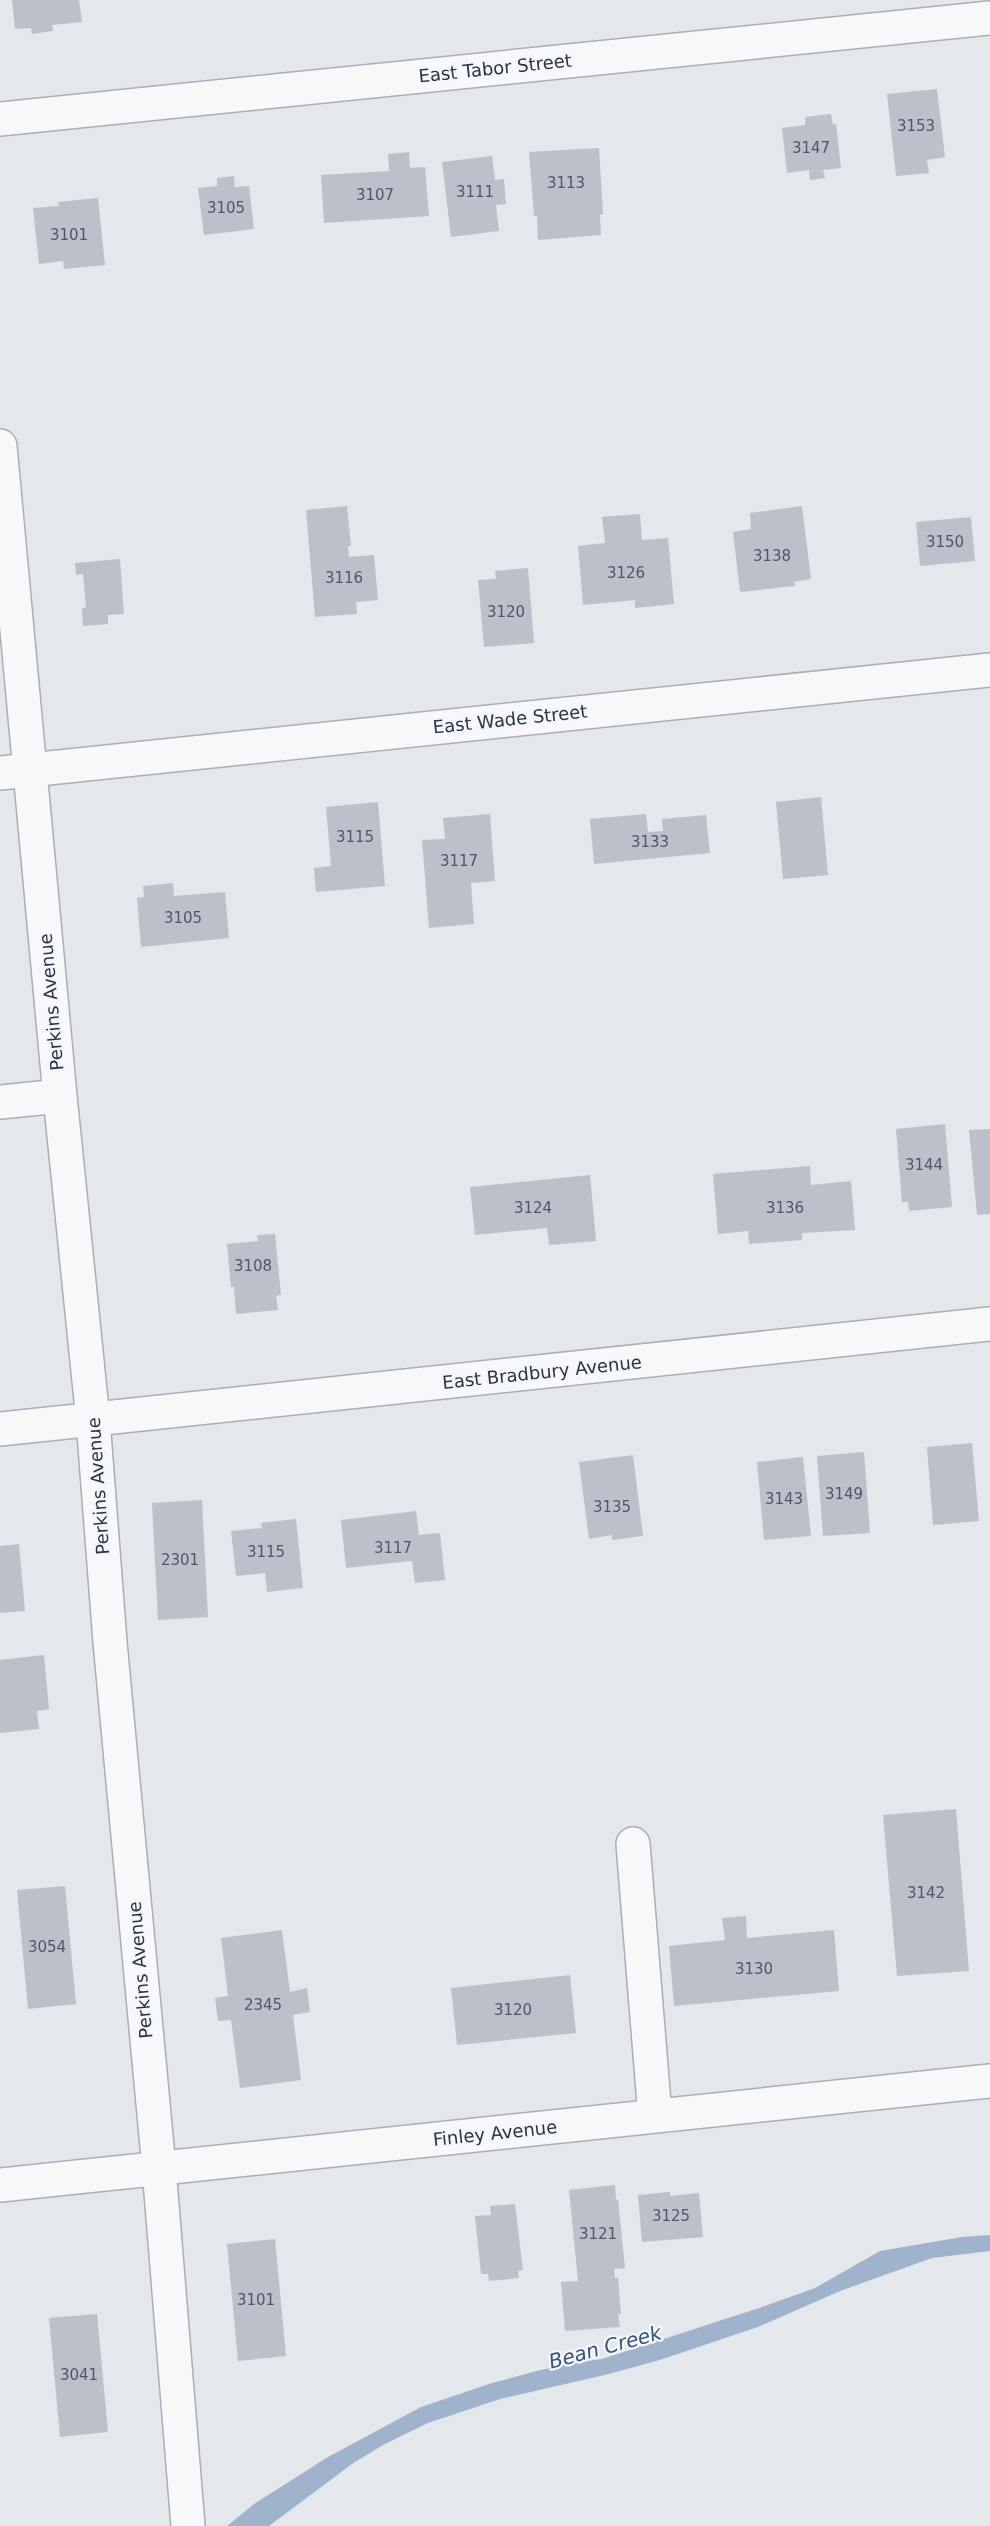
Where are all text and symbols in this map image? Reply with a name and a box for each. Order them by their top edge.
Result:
street label: East Tabor Street [417,50,573,86]
house number: 3153 [897,117,935,135]
house number: 3147 [792,139,830,157]
house number: 3113 [547,174,585,192]
house number: 3111 [456,183,494,201]
house number: 3107 [356,186,394,204]
house number: 3105 [207,199,245,217]
house number: 3101 [50,226,88,244]
house number: 3150 [926,533,964,551]
house number: 3138 [753,547,791,565]
house number: 3126 [607,564,645,582]
house number: 3116 [325,569,363,587]
house number: 3120 [487,603,525,621]
street label: East Wade Street [432,700,588,738]
house number: 3115 [336,828,374,846]
house number: 3133 [631,833,669,851]
house number: 3117 [440,852,478,870]
house number: 3105 [164,909,202,927]
street label: Perkins Avenue [35,933,67,1071]
house number: 3144 [905,1156,943,1174]
house number: 3124 [514,1199,552,1217]
house number: 3136 [766,1199,804,1217]
house number: 3108 [234,1257,272,1275]
street label: East Bradbury Avenue [441,1351,643,1393]
street label: Perkins Avenue [83,1417,113,1555]
house number: 3149 [825,1485,863,1503]
house number: 3143 [765,1490,803,1508]
house number: 3135 [593,1498,631,1516]
house number: 3117 [374,1539,412,1557]
house number: 3115 [247,1543,285,1561]
house number: 2301 [161,1551,199,1569]
house number: 3142 [907,1884,945,1902]
street label: Perkins Avenue [124,1901,156,2039]
house number: 3054 [28,1938,66,1956]
house number: 3130 [735,1960,773,1978]
house number: 2345 [244,1996,282,2014]
house number: 3120 [494,2001,532,2019]
street label: Finley Avenue [432,2116,558,2150]
house number: 3125 [652,2207,690,2225]
house number: 3121 [579,2225,617,2243]
house number: 3101 [237,2291,275,2309]
water label: Bean Creek [546,2320,665,2374]
house number: 3041 [60,2366,98,2384]

